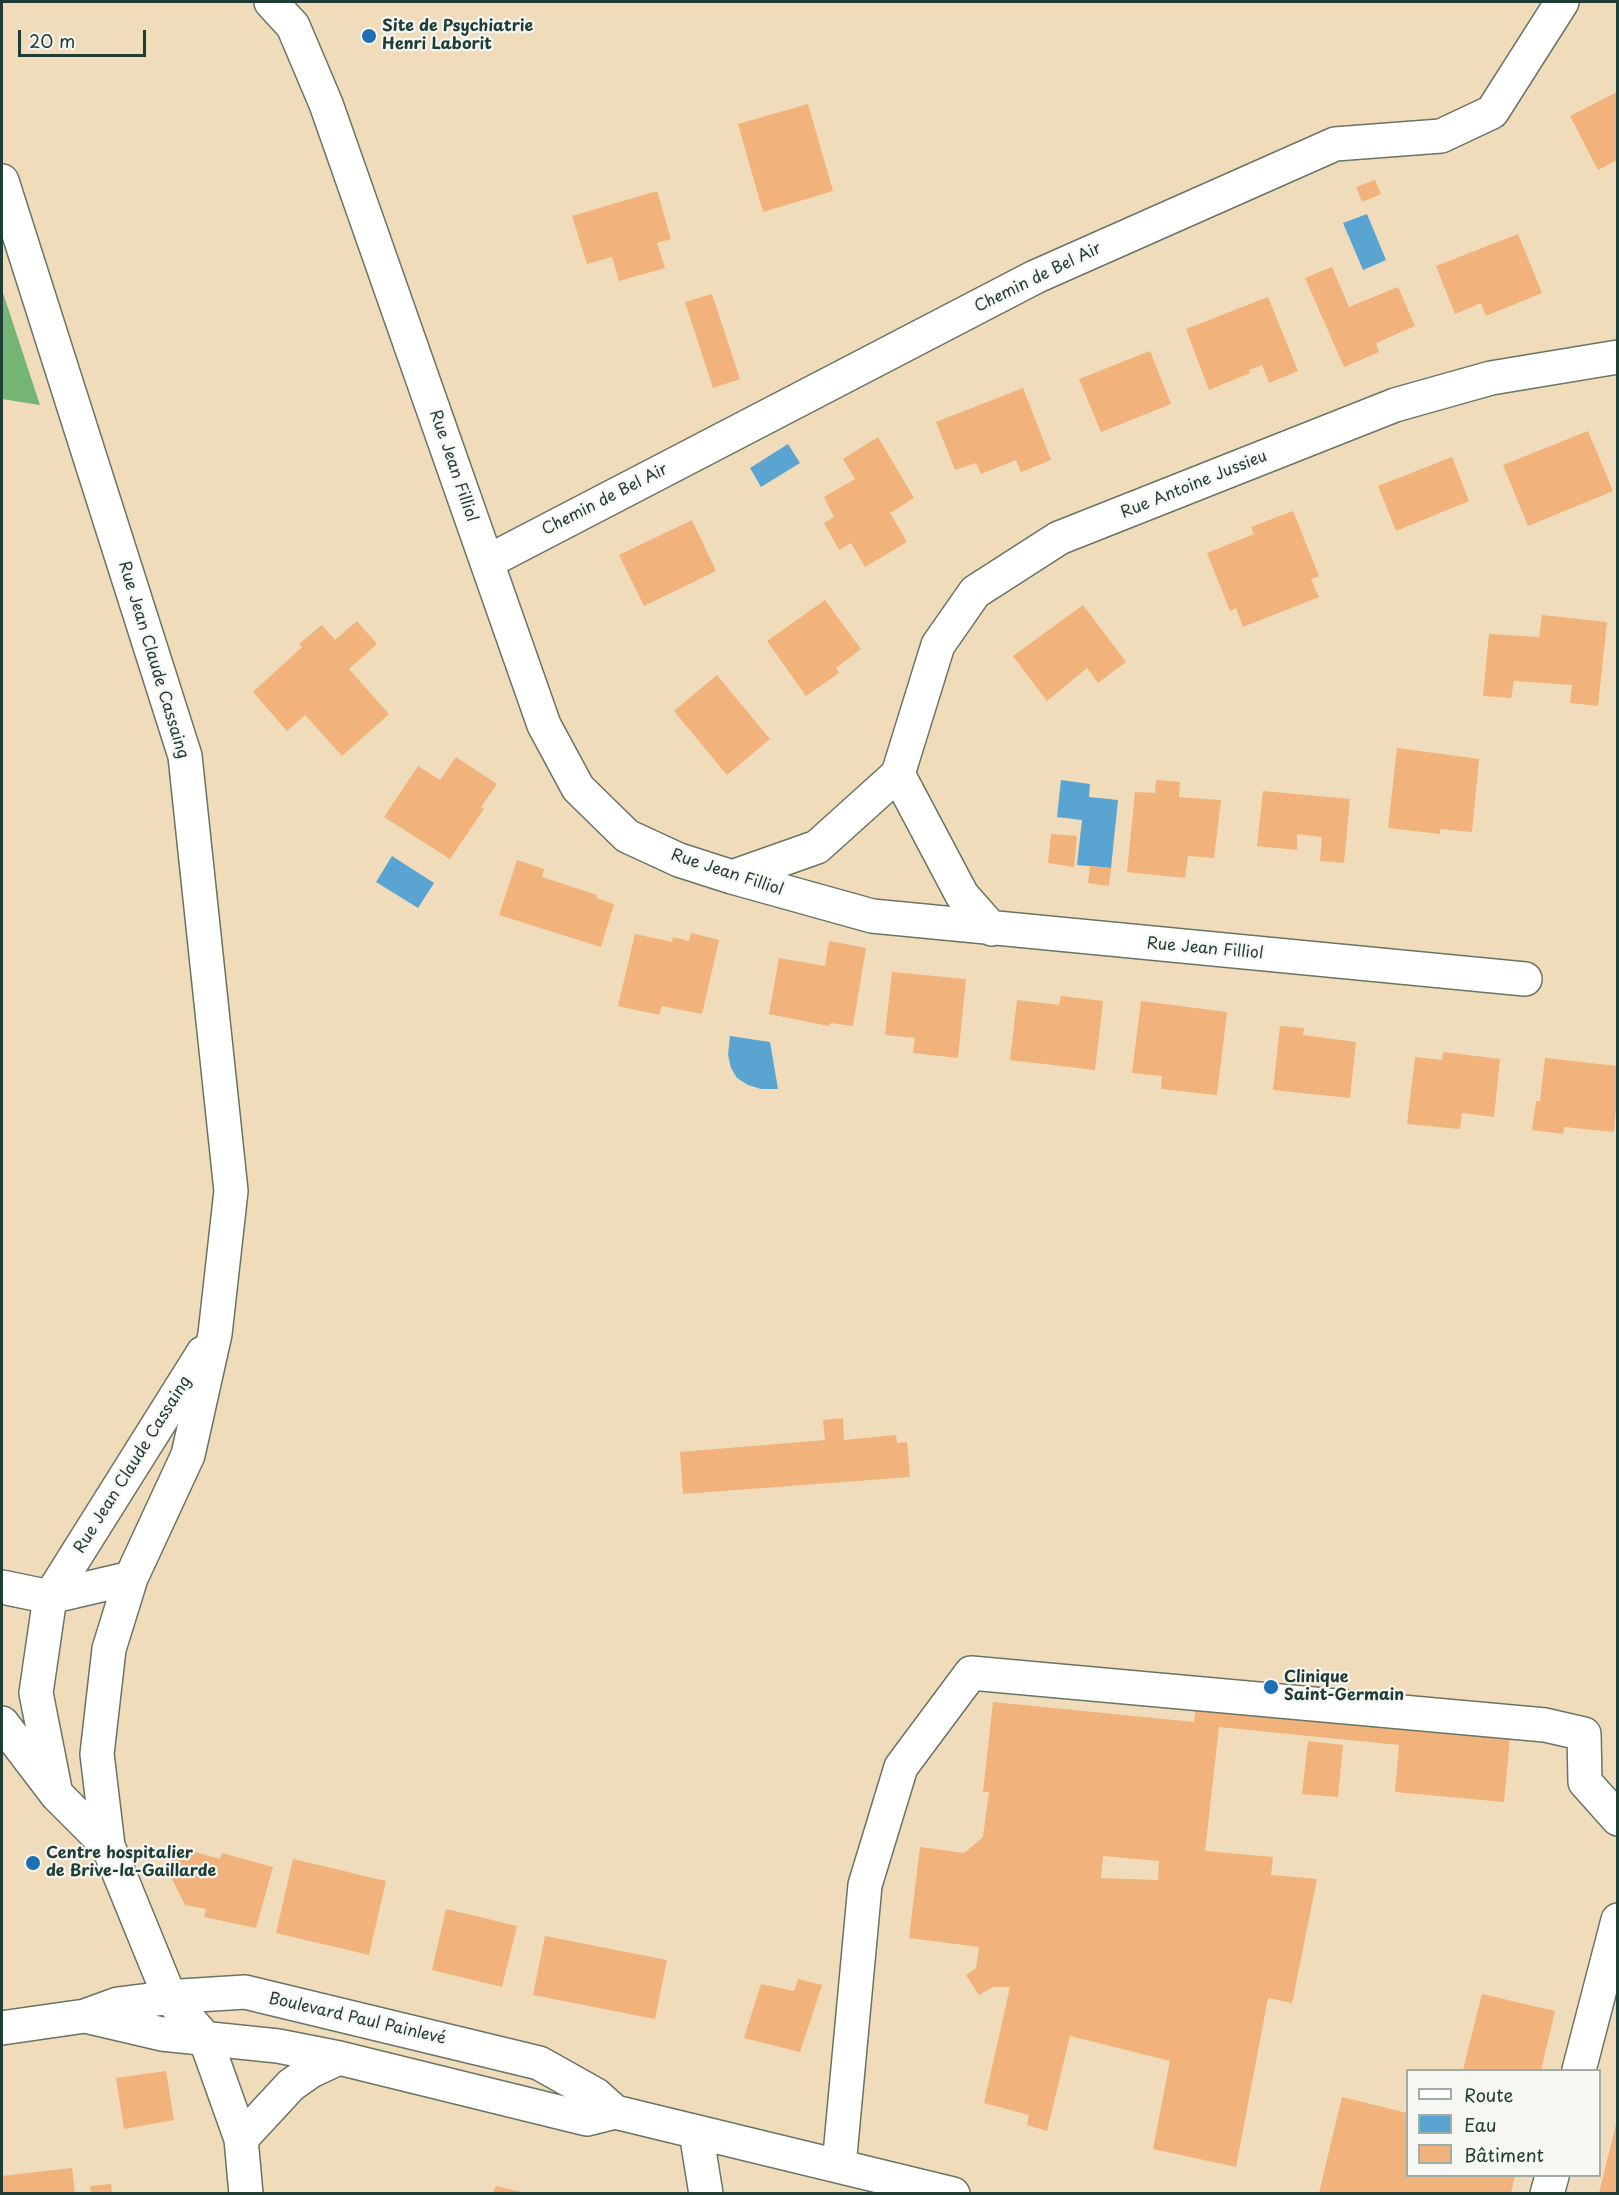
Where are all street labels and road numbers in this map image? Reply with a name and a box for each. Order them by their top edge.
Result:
street label: Chemin de Bel Air [972,239,1104,317]
street label: Rue Jean Filliol [425,407,481,525]
street label: Rue Antoine Jussieu [1118,447,1270,523]
street label: Chemin de Bel Air [539,460,671,540]
street label: Rue Jean Claude Cassaing [114,559,192,761]
street label: Rue Jean Filliol [668,846,786,900]
street label: Rue Jean Filliol [1146,934,1264,964]
street label: Rue Jean Claude Cassaing [70,1373,196,1557]
street label: Boulevard Paul Painlevé [266,1989,448,2049]

